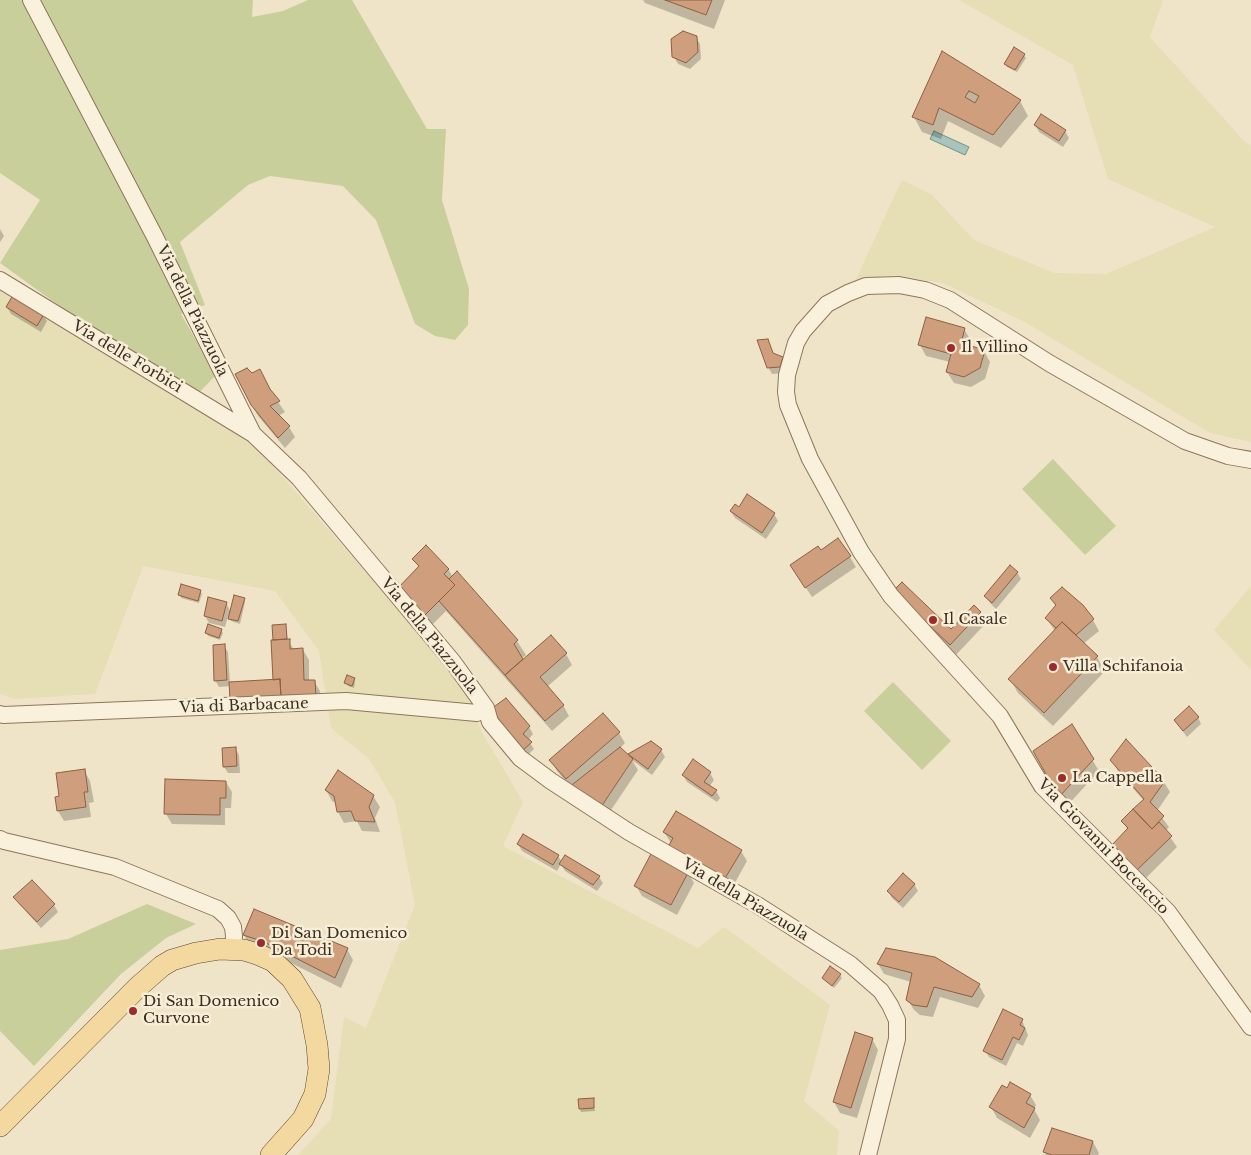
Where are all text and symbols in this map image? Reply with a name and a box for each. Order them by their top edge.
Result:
street label: Via della Piazzuola [152,242,232,380]
street label: Via delle Forbici [69,317,185,397]
place label: Il Villino [961,339,1028,357]
marker: Il Villino [945,342,957,354]
street label: Via della Piazzuola [377,574,481,698]
place label: Il Casale [943,611,1007,629]
marker: Il Casale [927,614,939,626]
place label: Villa Schifanoia [1063,658,1183,676]
marker: Villa Schifanoia [1047,661,1059,673]
street label: Via di Barbacane [179,695,309,717]
place label: La Cappella [1072,769,1163,787]
marker: La Cappella [1056,772,1068,784]
street label: Via Giovanni Boccaccio [1034,776,1172,918]
street label: Via della Piazzuola [679,855,811,945]
place label: Di San Domenico Da Todi [271,925,407,960]
marker: Di San Domenico Da Todi [255,937,267,949]
place label: Di San Domenico Curvone [143,993,279,1028]
marker: Di San Domenico Curvone [127,1005,139,1017]

